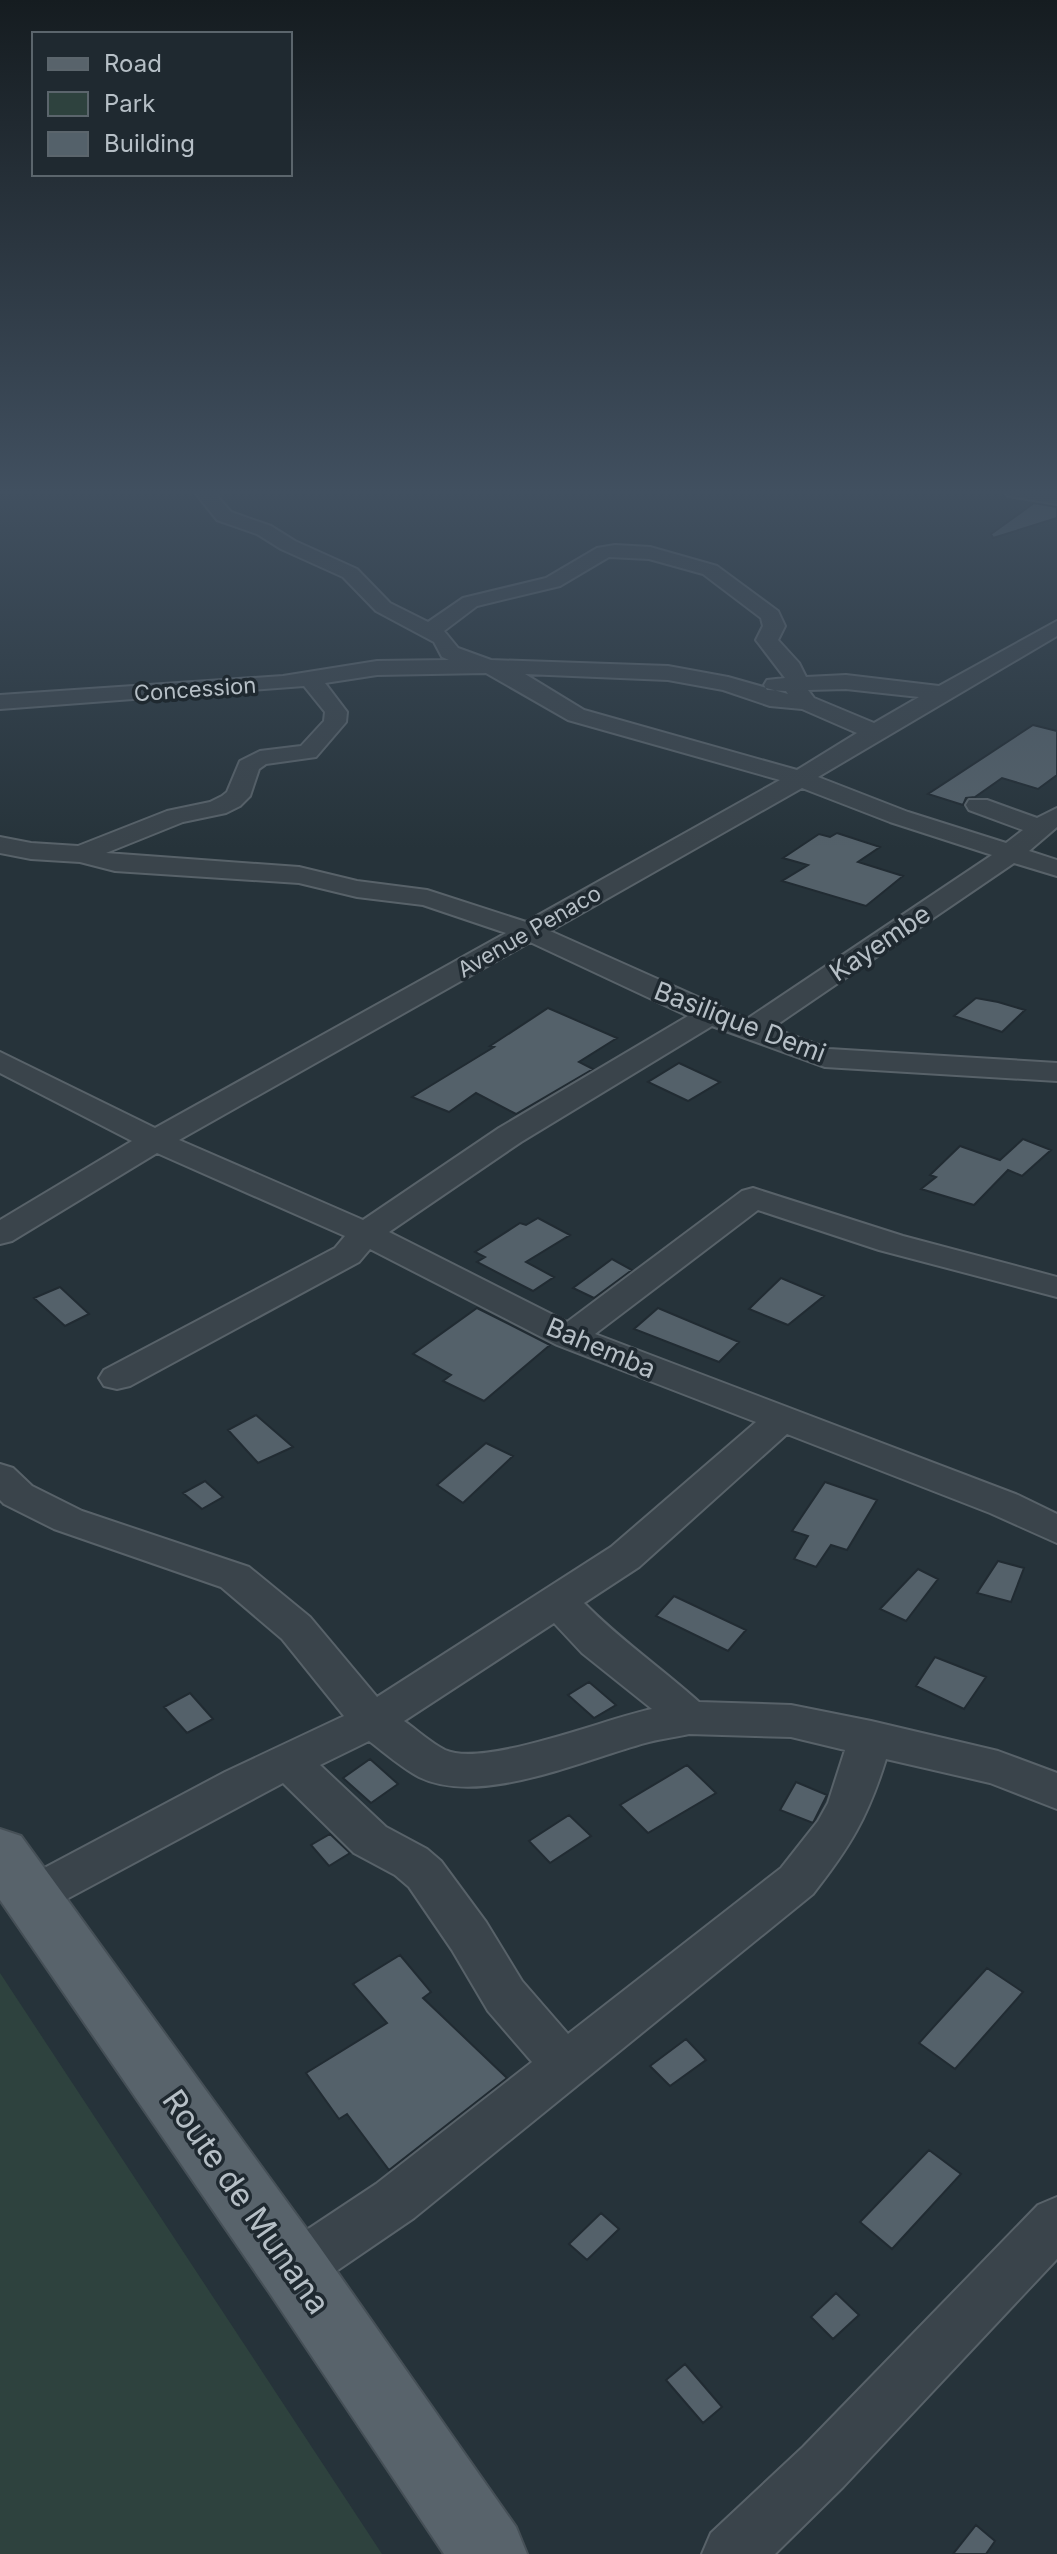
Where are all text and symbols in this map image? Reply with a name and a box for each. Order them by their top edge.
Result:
legend [32,32,292,176]
text: Road [104,49,162,78]
text: Park [104,89,155,118]
text: Building [104,129,195,158]
street label: Concession [133,672,257,706]
street label: Avenue Penaco [453,879,605,983]
street label: Kayembe [823,898,936,988]
street label: Basilique Demi [650,975,830,1068]
street label: Bahemba [542,1311,661,1384]
street label: Route de Munana [154,2082,338,2321]

